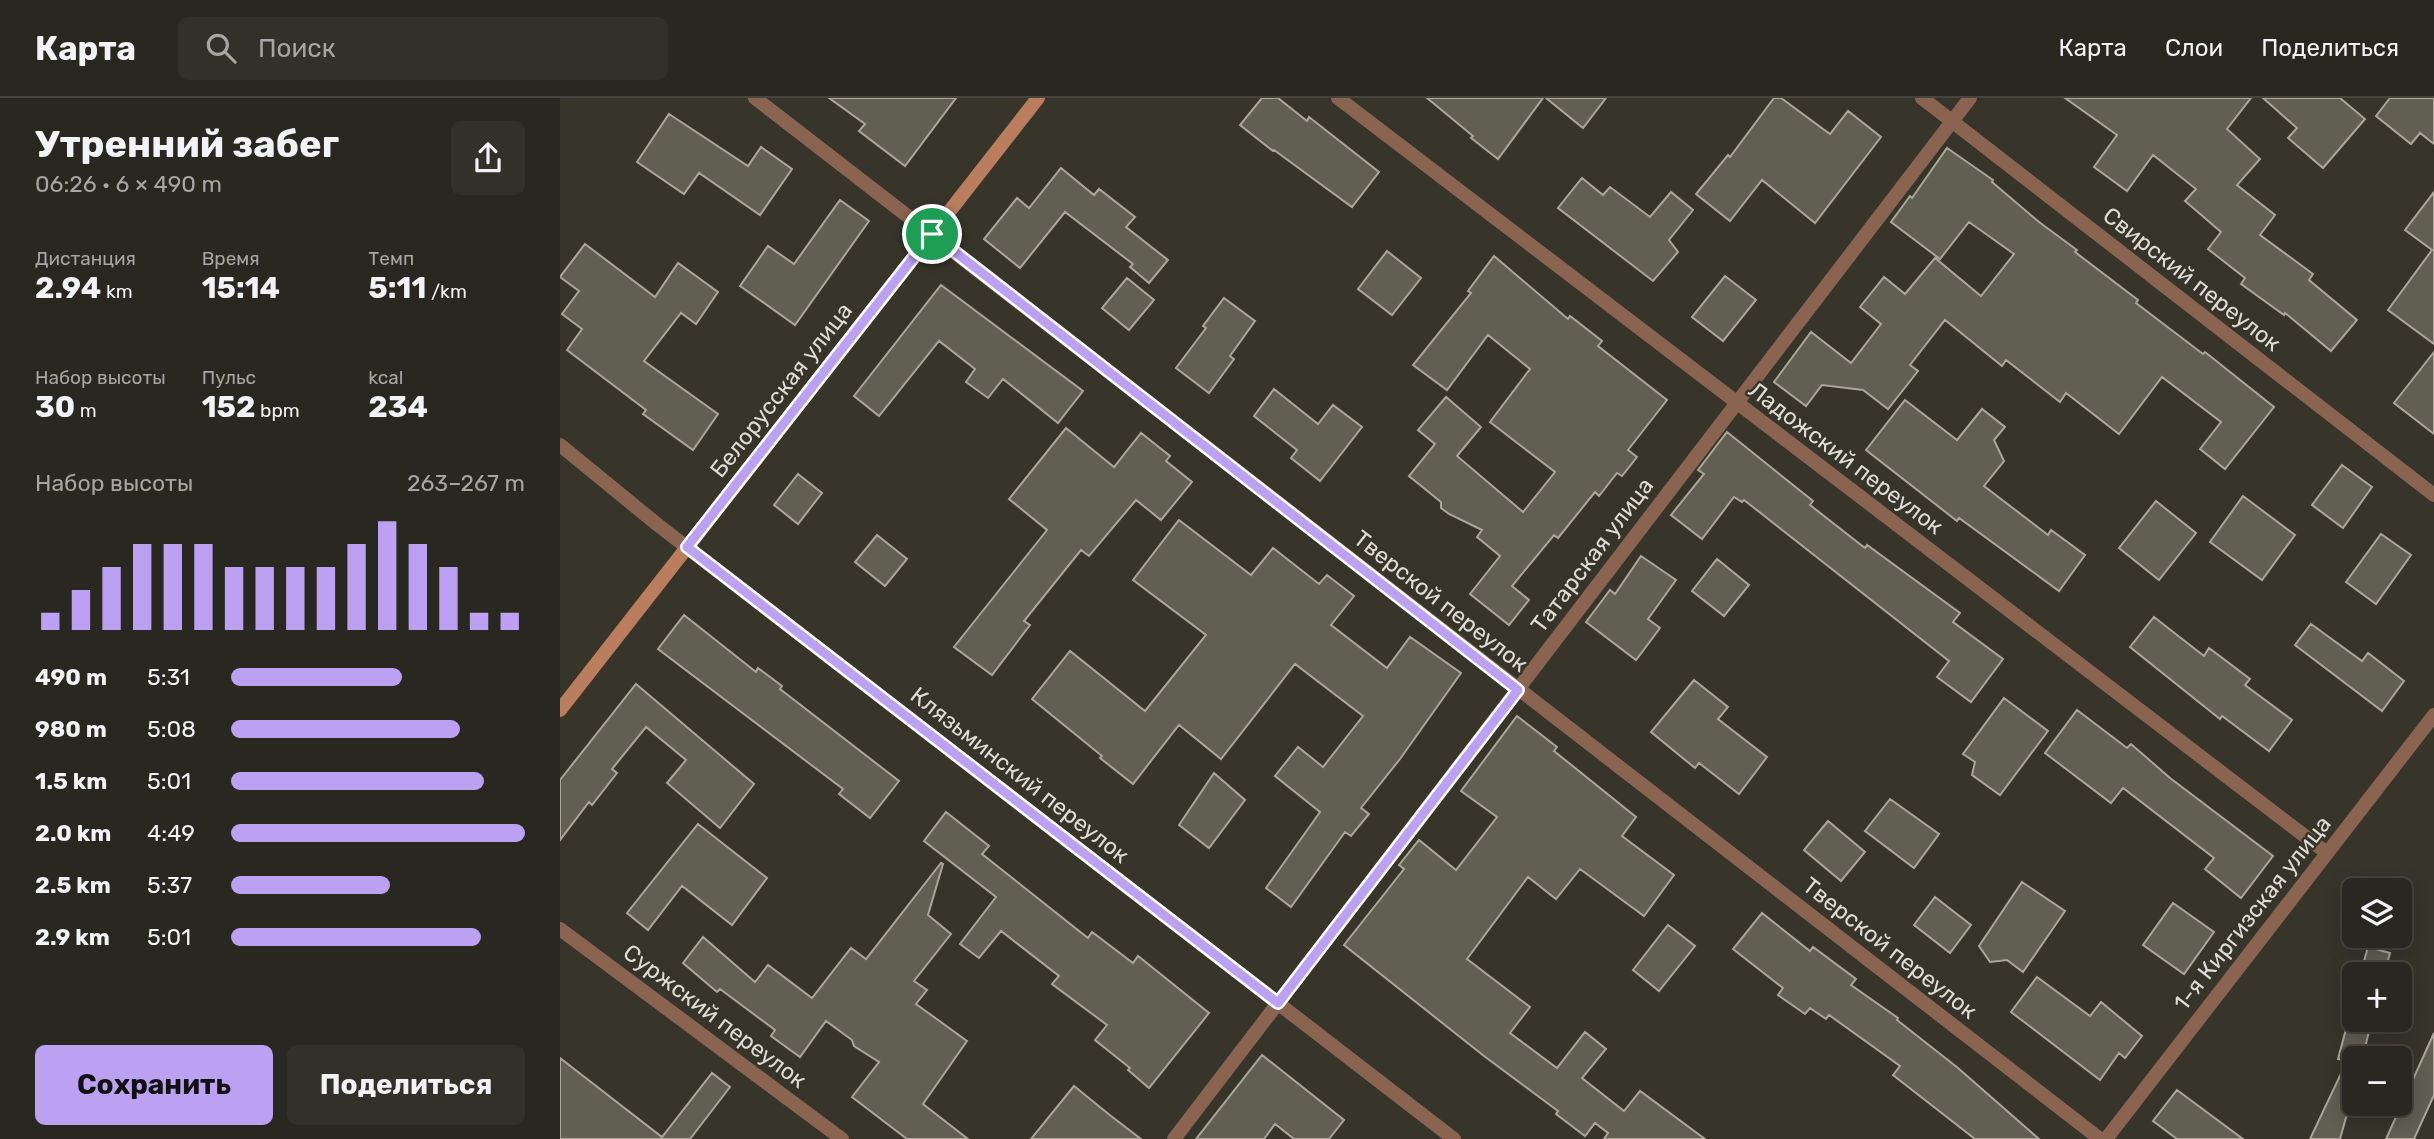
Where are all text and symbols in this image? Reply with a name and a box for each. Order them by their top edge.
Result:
search box [178,17,668,80]
text: Карта [35,29,136,68]
icon: search [202,29,240,67]
text: Поиск [258,33,336,64]
text: Карта [2058,34,2127,62]
text: Слои [2165,34,2223,62]
text: Поделиться [2261,34,2399,62]
text: Утренний забег [35,121,339,167]
button: share [451,121,525,195]
text: 06:26 · 6 × 490 m [35,170,222,198]
street label: Свирский переулок [2097,201,2287,357]
pin [902,204,962,264]
icon: arrive [913,215,951,253]
text: Дистанция [35,247,136,270]
text: Время [202,247,260,270]
text: Темп [368,247,414,270]
text: 2.94 [35,270,101,306]
text: 15:14 [202,270,280,306]
text: 5:11 [368,270,426,306]
text: km [101,280,133,303]
text: /km [426,280,467,303]
street label: Белорусская улица [704,297,858,483]
text: Набор высоты [35,366,166,389]
text: Пульс [202,366,256,389]
text: kcal [368,366,403,389]
street label: Ладожский переулок [1743,376,1949,540]
text: 30 [35,389,75,425]
text: 152 [202,389,255,425]
text: 234 [368,389,428,425]
text: m [75,399,97,422]
text: bpm [255,399,300,422]
text: Набор высоты [35,469,193,497]
text: 263–267 m [407,469,525,497]
street label: Татарская улица [1525,472,1659,638]
street label: Тверской переулок [1348,524,1534,678]
text: 490 m [35,663,107,691]
text: 5:31 [147,663,190,691]
street label: Клязьминский переулок [905,681,1135,869]
text: 980 m [35,715,107,743]
text: 5:08 [147,715,196,743]
text: 1.5 km [35,767,107,795]
text: 5:01 [147,767,191,795]
street label: 1-я Киргизская улица [2167,810,2337,1016]
text: 2.0 km [35,819,111,847]
text: 4:49 [147,819,195,847]
text: 2.5 km [35,871,111,899]
text: 5:37 [147,871,192,899]
street label: Тверской переулок [1797,871,1983,1025]
map controls [2342,878,2412,1116]
button: layers [2342,878,2412,948]
text: 2.9 km [35,923,110,951]
text: 5:01 [147,923,191,951]
street label: Суржский переулок [618,938,812,1094]
button: + [2342,962,2412,1032]
button: Сохранить [35,1045,273,1125]
button: Поделиться [287,1045,525,1125]
button: − [2342,1046,2412,1116]

